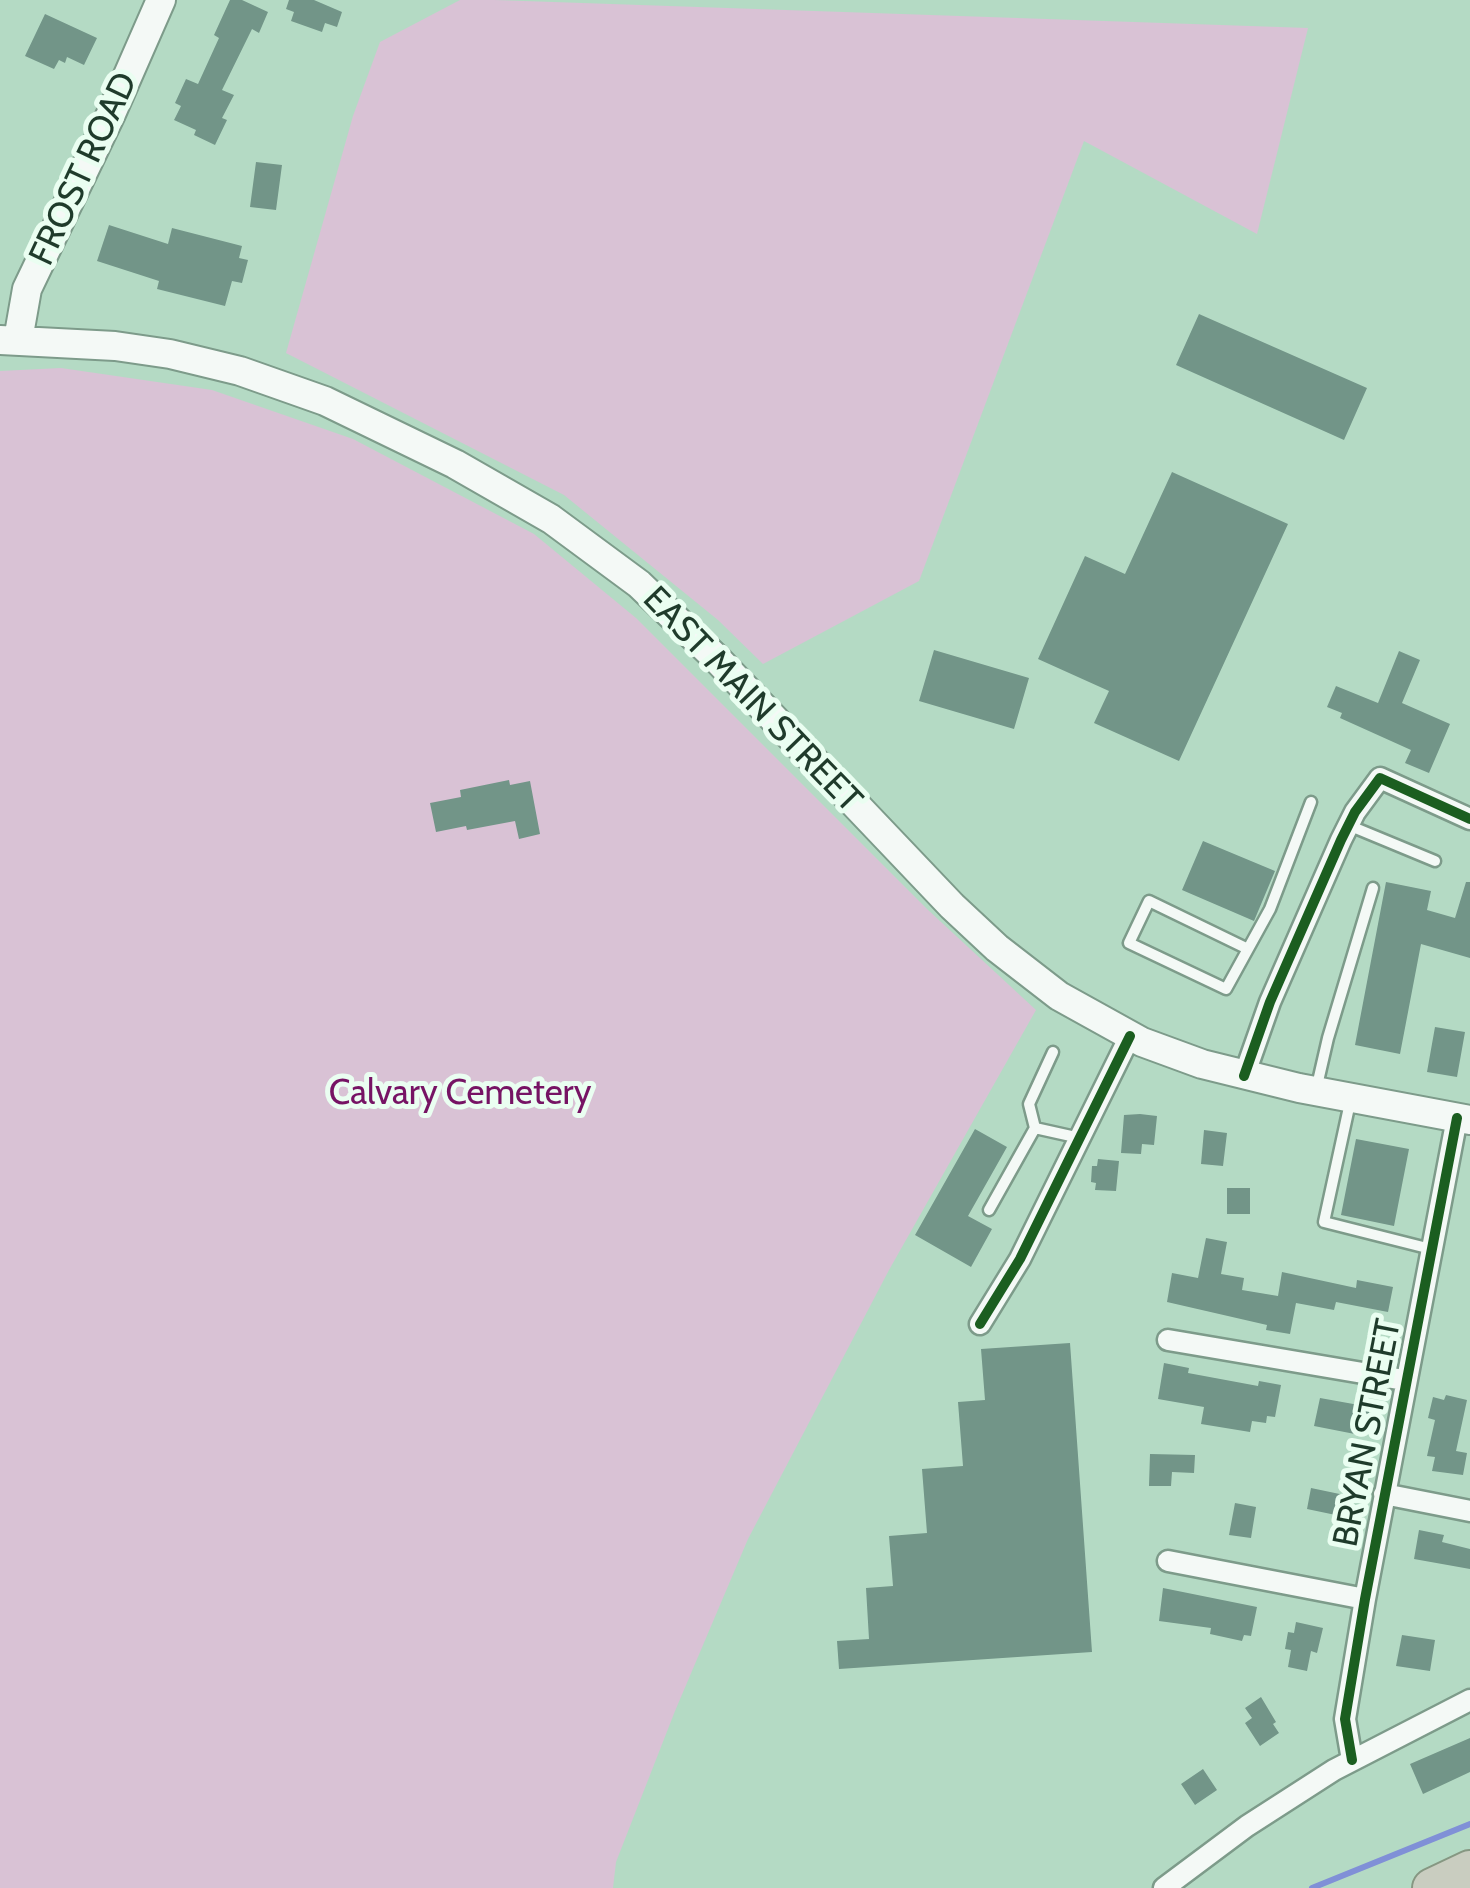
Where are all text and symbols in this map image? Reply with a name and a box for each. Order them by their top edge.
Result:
street label: FROST ROAD [21,66,147,272]
street label: EAST MAIN STREET [634,579,870,821]
park label: Calvary Cemetery [329,1073,591,1115]
street label: BRYAN STREET [1325,1316,1411,1550]

